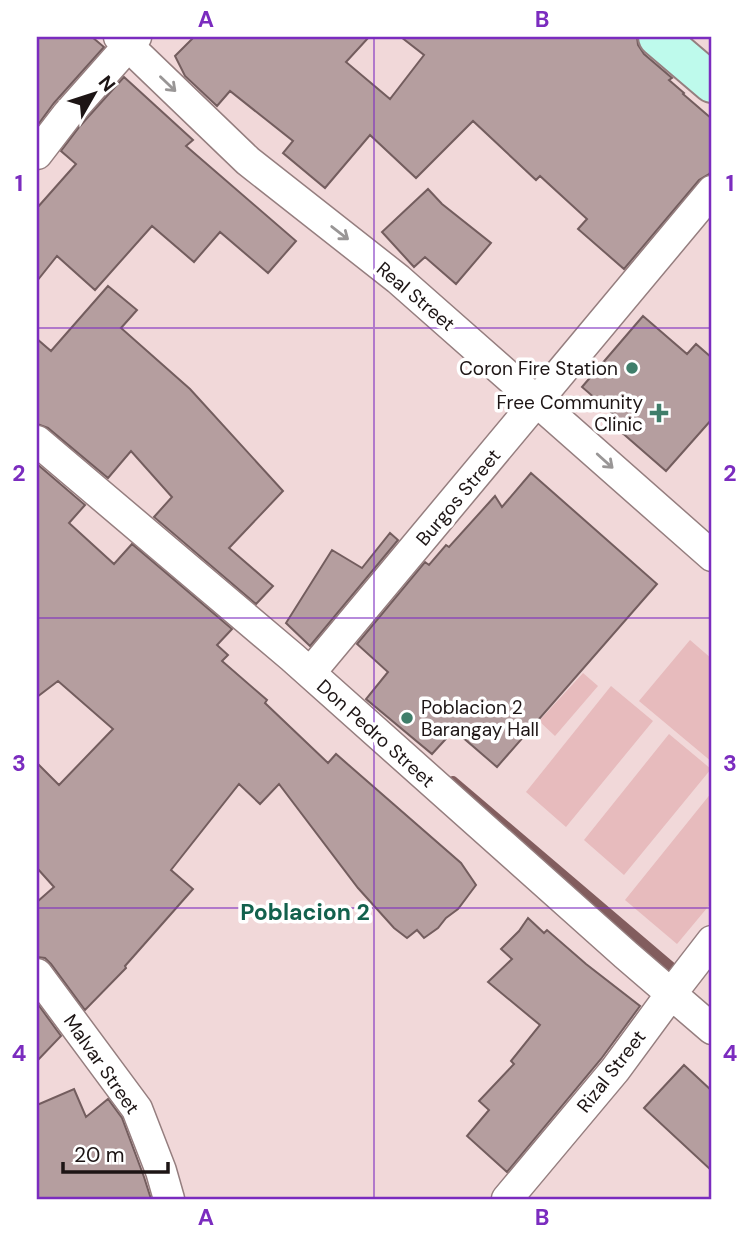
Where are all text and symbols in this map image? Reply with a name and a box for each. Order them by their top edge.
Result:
text: A [198,4,214,34]
text: B [535,4,549,34]
north arrow [60,60,130,130]
text: N [93,70,121,97]
one-way arrow [159,76,176,93]
text: 1 [15,168,23,198]
text: 1 [726,168,734,198]
one-way arrow [330,225,349,240]
street label: Real Street [371,256,460,336]
place label: Coron Fire Station [459,356,618,381]
marker: Coron Fire Station [624,360,640,376]
place label: Free Community Clinic [496,390,643,437]
marker: Free Community Clinic [649,403,669,423]
street label: Burgos Street [411,444,506,551]
one-way arrow [596,453,614,469]
text: 2 [12,458,26,488]
text: 2 [723,458,737,488]
street label: Don Pedro Street [311,674,440,793]
place label: Poblacion 2 Barangay Hall [421,695,539,742]
marker: Poblacion 2 Barangay Hall [399,710,415,726]
text: 3 [12,748,26,778]
text: 3 [723,748,737,778]
district label: Poblacion 2 [240,897,370,927]
street label: Malvar Street [58,1009,145,1119]
street label: Rizal Street [571,1025,651,1118]
text: 4 [12,1038,27,1068]
text: 4 [723,1038,738,1068]
scale bar [63,1131,168,1175]
text: 20 m [74,1141,125,1169]
text: A [198,1202,214,1232]
text: B [535,1202,549,1232]

